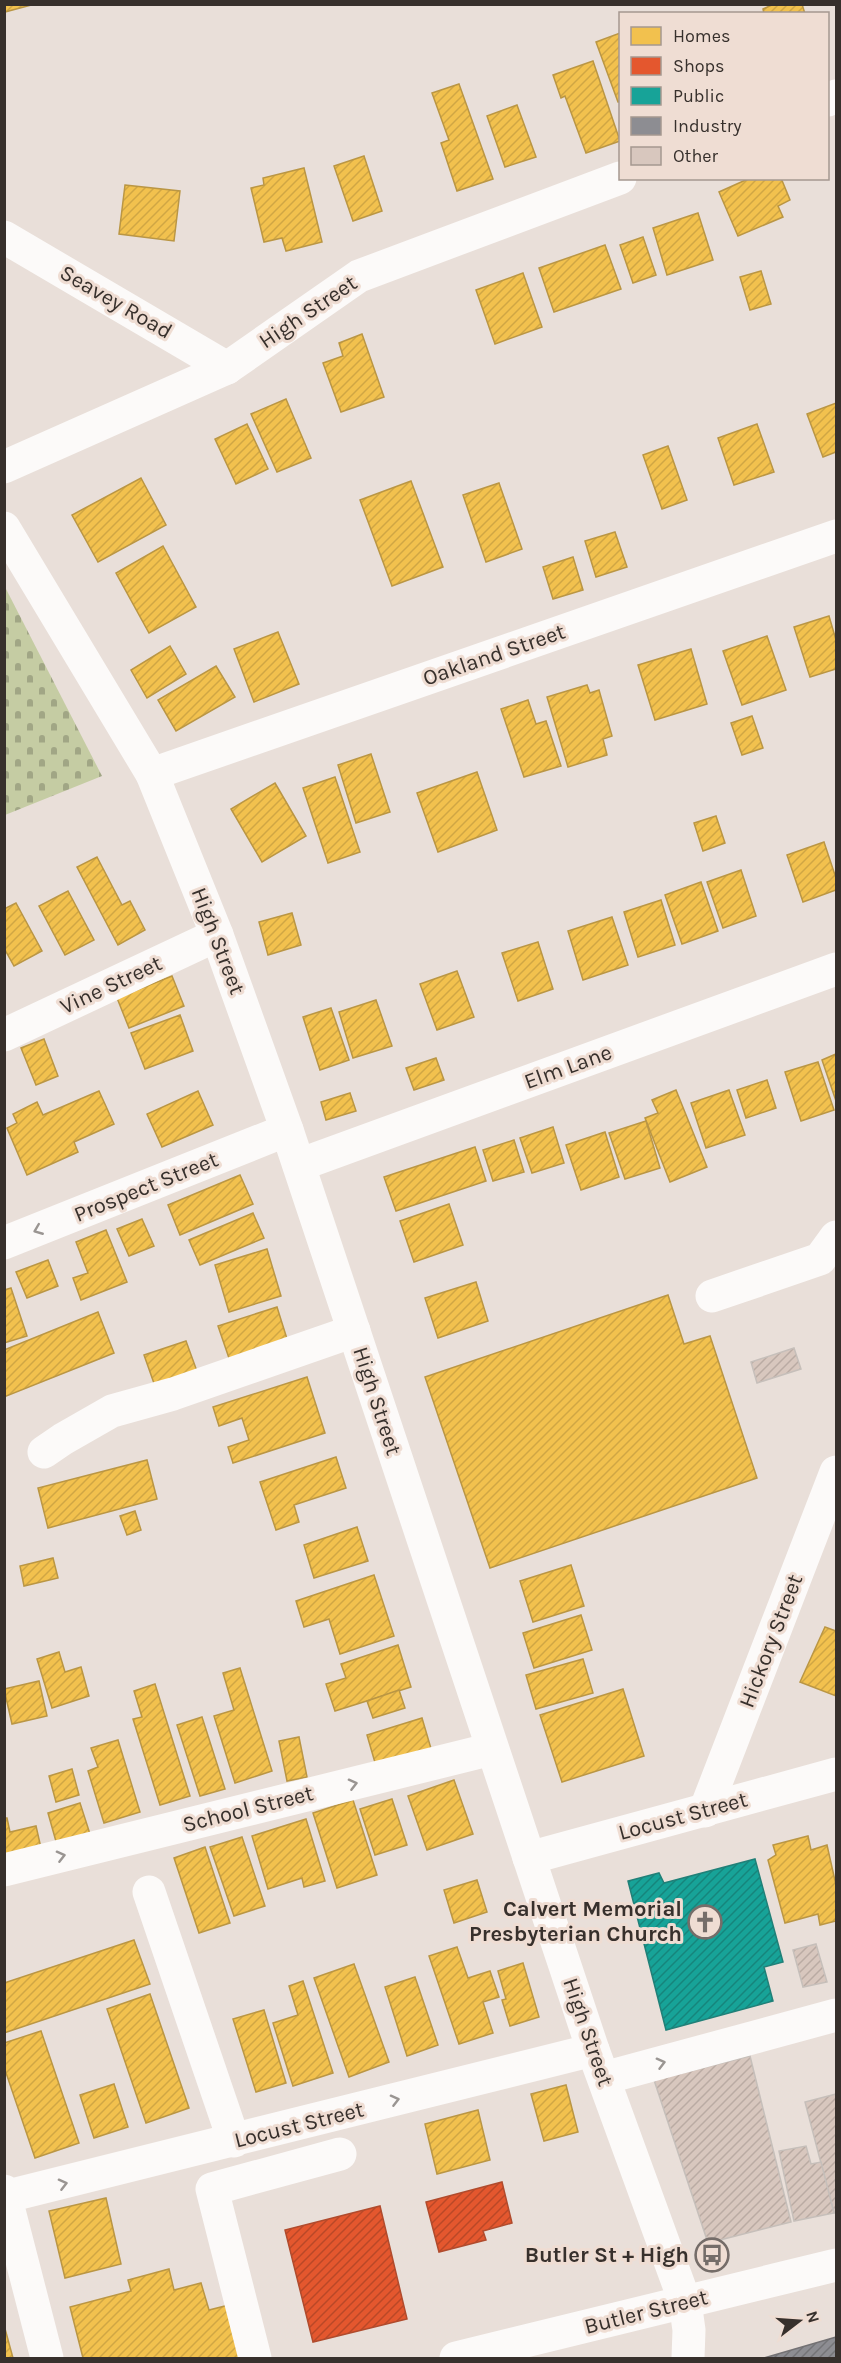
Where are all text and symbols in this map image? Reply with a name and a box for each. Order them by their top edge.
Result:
legend [619,12,829,180]
text: Homes [673,25,730,47]
text: Shops [673,55,725,77]
text: Public [673,85,724,107]
text: Industry [673,115,742,137]
text: Other [673,145,718,167]
street label: Seavey Road [55,259,177,345]
street label: High Street [254,270,362,354]
street label: Oakland Street [419,618,569,692]
street label: High Street [186,884,250,998]
street label: Vine Street [56,950,166,1020]
street label: Elm Lane [521,1039,615,1095]
street label: Prospect Street [70,1146,222,1228]
one-way arrow [33,1223,44,1235]
street label: High Street [347,1343,407,1459]
street label: Hickory Street [734,1571,808,1711]
one-way arrow [347,1778,357,1791]
street label: School Street [180,1780,316,1838]
street label: Locust Street [616,1786,750,1846]
one-way arrow [56,1850,66,1863]
place label: Calvert Memorial Presbyterian Church [469,1896,682,1947]
church icon: Calvert Memorial Presbyterian Church [687,1904,723,1940]
street label: High Street [557,1975,619,2089]
one-way arrow [656,2058,666,2071]
one-way arrow [389,2095,400,2107]
street label: Locust Street [232,2096,366,2154]
one-way arrow [58,2179,68,2191]
bus stop icon: Butler St + High [694,2237,730,2273]
place label: Butler St + High [525,2242,689,2268]
street label: Butler Street [582,2284,710,2340]
north arrow [769,2291,829,2351]
text: N [802,2308,824,2325]

